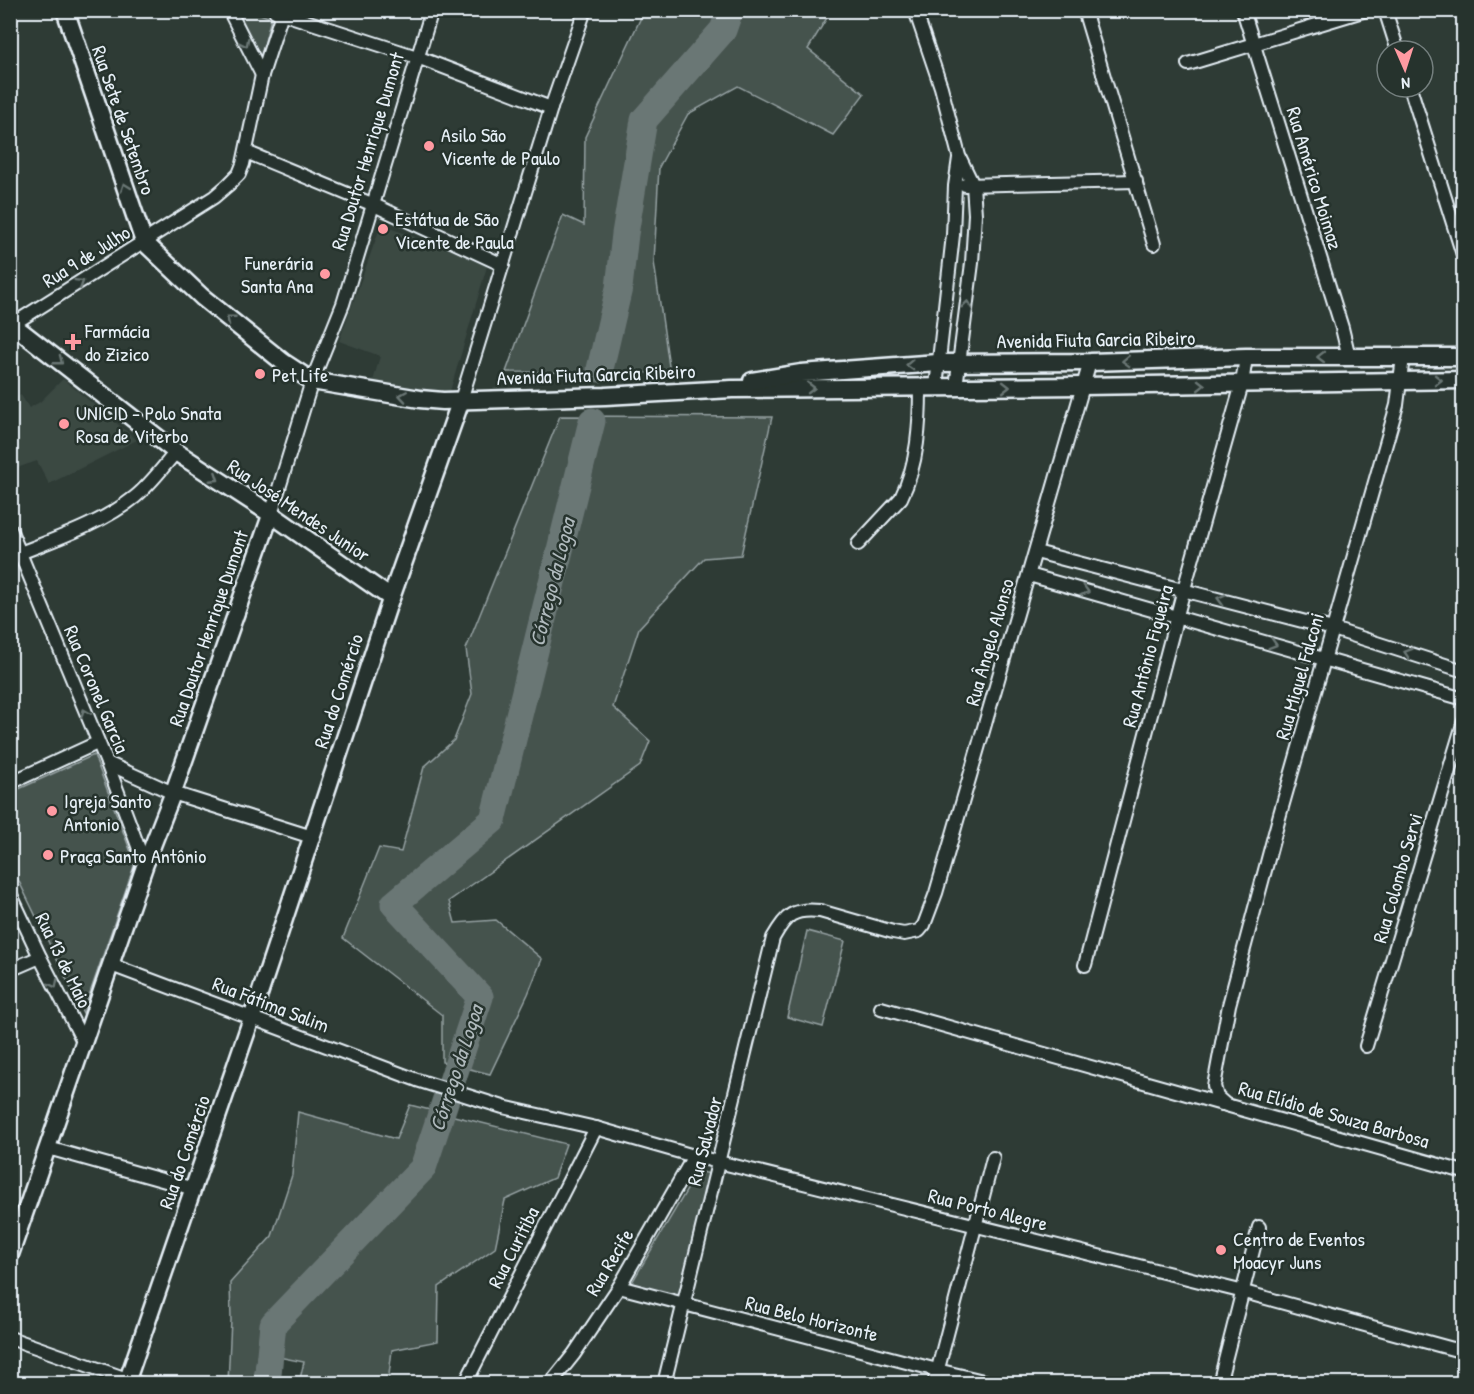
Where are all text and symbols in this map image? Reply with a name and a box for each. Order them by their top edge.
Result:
one-way arrow [238,36,249,47]
north arrow [1375,39,1435,99]
street label: Rua Sete de Setembro [86,42,162,198]
street label: Rua Doutor Henrique Dumont [324,48,410,253]
text: N [1400,73,1411,95]
street label: Rua Américo Moimaz [1280,103,1350,253]
place label: Asilo São Vicente de Paulo [441,121,560,171]
marker: Asilo São Vicente de Paulo [422,139,436,153]
one-way arrow [119,182,132,193]
place label: Estátua de São Vicente de Paula [395,205,514,255]
street label: Rua 9 de Julho [37,218,135,294]
marker: Estátua de São Vicente de Paula [376,222,390,236]
place label: Funerária Santa Ana [241,249,313,299]
marker: Funerária Santa Ana [318,267,332,281]
one-way arrow [73,279,84,290]
one-way arrow [961,301,973,310]
one-way arrow [225,316,236,327]
place label: Farmácia do Zizico [84,317,150,367]
street label: Avenida Fiuta Garcia Ribeiro [996,324,1196,354]
marker: Farmácia do Zizico [66,335,80,349]
one-way arrow [1317,351,1326,363]
one-way arrow [52,354,63,365]
one-way arrow [1122,355,1131,367]
street label: Avenida Fiuta Garcia Ribeiro [496,357,696,391]
one-way arrow [906,358,915,371]
place label: Pet Life [272,361,328,388]
marker: Pet Life [253,367,267,381]
one-way arrow [1434,374,1443,386]
one-way arrow [1197,379,1206,391]
one-way arrow [1002,381,1011,393]
one-way arrow [807,382,816,394]
one-way arrow [398,391,407,403]
place label: UNICID - Polo Snata Rosa de Viterbo [76,399,221,449]
marker: UNICID - Polo Snata Rosa de Viterbo [57,417,71,431]
street label: Rua José Mendes Junior [222,452,376,568]
one-way arrow [208,471,219,482]
water label: Córrego da Logoa [522,512,583,649]
street label: Rua Doutor Henrique Dumont [162,525,255,730]
street label: Rua Ângelo Alonso [958,575,1020,709]
street label: Rua Antônio Figueira [1115,582,1179,730]
one-way arrow [1080,584,1090,596]
one-way arrow [1216,594,1227,606]
street label: Rua Miguel Falconi [1268,609,1330,743]
street label: Rua Coronel Garcia [58,621,136,757]
street label: Rua do Comércio [307,630,369,752]
one-way arrow [1267,637,1278,649]
one-way arrow [1403,648,1414,661]
one-way arrow [80,708,92,719]
place label: Igreja Santo Antonio [64,787,151,837]
marker: Igreja Santo Antonio [45,804,59,818]
street label: Rua Colombo Servi [1366,810,1428,946]
place label: Praça Santo Antônio [60,842,206,869]
marker: Praça Santo Antônio [41,848,55,862]
street label: Rua 13 de Maio [29,908,99,1012]
street label: Rua Fátima Salim [209,969,333,1039]
one-way arrow [46,978,58,989]
water label: Córrego da Logoa [422,999,491,1135]
street label: Rua Elídio de Souza Barbosa [1235,1074,1433,1154]
street label: Rua do Comércio [152,1092,216,1212]
street label: Rua Salvador [680,1093,728,1189]
street label: Rua Porto Alegre [926,1181,1051,1237]
street label: Rua Curitiba [481,1201,545,1292]
street label: Rua Recife [578,1223,640,1301]
place label: Centro de Eventos Moacyr Juns [1233,1225,1365,1275]
marker: Centro de Eventos Moacyr Juns [1214,1243,1228,1257]
street label: Rua Belo Horizonte [743,1288,881,1348]

